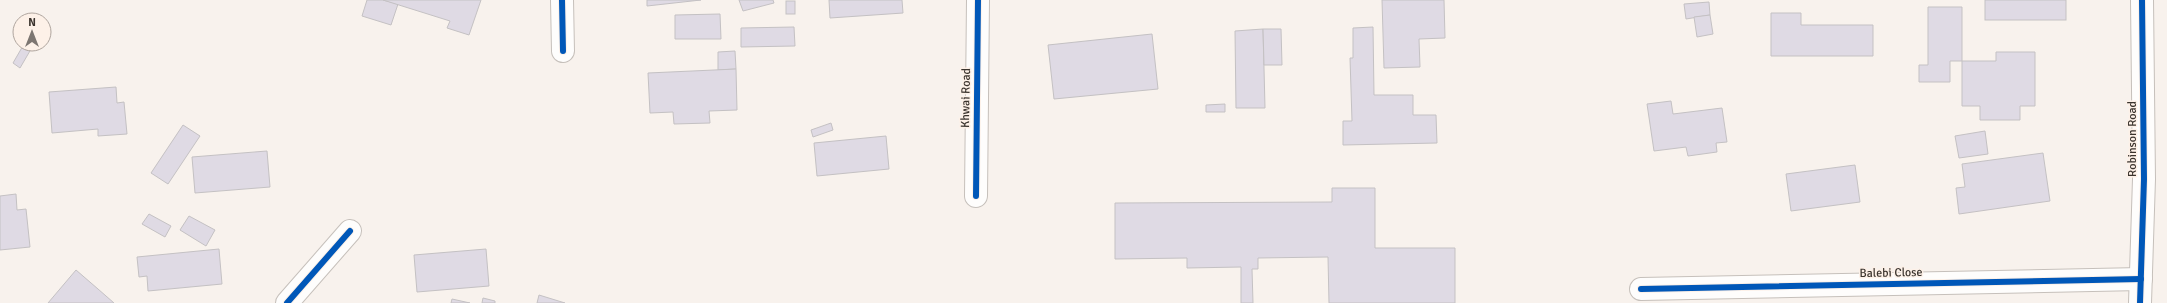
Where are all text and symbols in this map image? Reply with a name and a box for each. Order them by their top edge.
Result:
north arrow [12,12,52,52]
text: N [28,16,36,29]
street label: Khwai Road [958,68,974,128]
street label: Robinson Road [2125,101,2140,177]
street label: Balebi Close [1859,265,1923,281]

